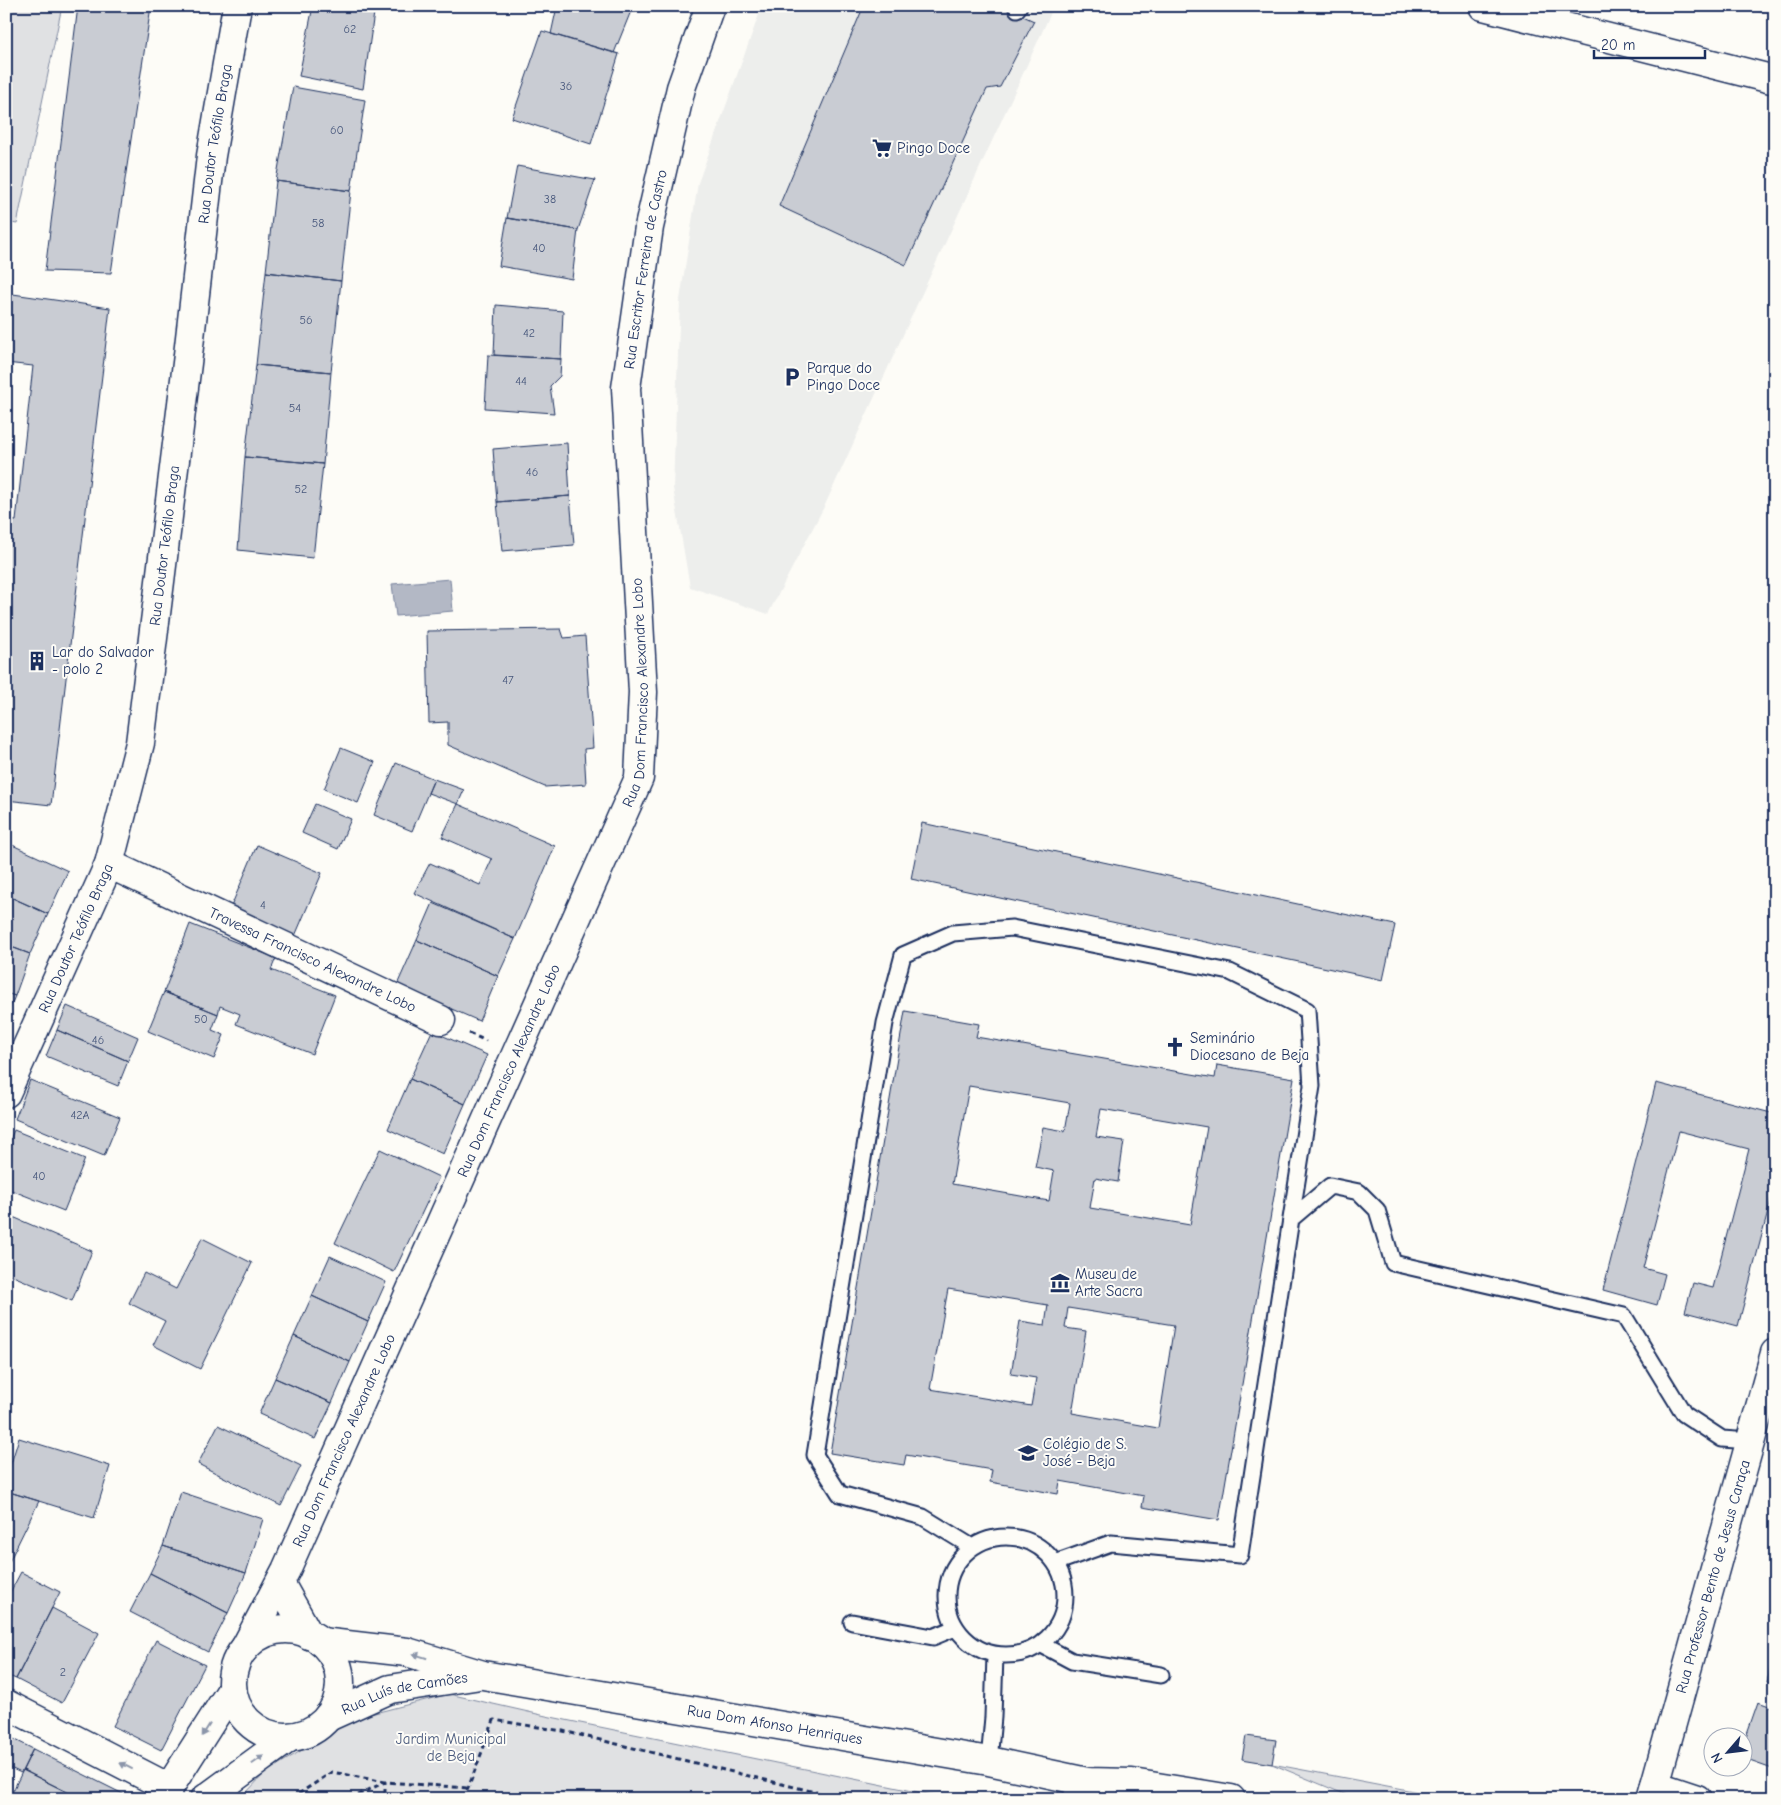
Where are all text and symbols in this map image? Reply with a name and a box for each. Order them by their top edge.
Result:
house number: 62 [344,22,356,36]
scale bar [1594,28,1705,60]
text: 20 m [1601,36,1635,54]
street label: Rua Doutor Teófilo Braga [194,62,236,225]
house number: 36 [560,79,572,93]
house number: 60 [330,123,344,137]
supermarket icon: Pingo Doce [871,137,893,159]
place label: Pingo Doce [897,139,971,157]
street label: Rua Escritor Ferreira de Castro [620,168,671,370]
house number: 38 [544,192,556,206]
house number: 58 [312,216,324,230]
house number: 40 [532,241,546,255]
house number: 56 [299,313,313,327]
house number: 42 [523,326,535,340]
place label: Parque do Pingo Doce [807,359,881,394]
parking icon: Parque do Pingo Doce [781,366,803,388]
house number: 44 [515,374,527,388]
house number: 54 [289,401,301,415]
street label: Rua Doutor Teófilo Braga [146,464,183,627]
house number: 46 [526,465,538,479]
house number: 52 [295,482,307,496]
street label: Rua Dom Francisco Alexandre Lobo [618,577,652,810]
place label: Lar do Salvador - polo 2 [52,643,154,678]
building icon: Lar do Salvador - polo 2 [26,650,48,672]
house number: 47 [502,673,514,687]
street label: Rua Doutor Teófilo Braga [34,861,117,1015]
house number: 4 [260,898,266,912]
street label: Travessa Francisco Alexandre Lobo [206,903,419,1016]
street label: Rua Dom Francisco Alexandre Lobo [453,961,564,1180]
house number: 50 [194,1012,208,1026]
place label: Seminário Diocesano de Beja [1190,1029,1309,1064]
house number: 46 [92,1033,104,1047]
church icon: Seminário Diocesano de Beja [1164,1036,1186,1058]
house number: 42A [70,1108,90,1122]
house number: 40 [32,1169,46,1183]
place label: Museu de Arte Sacra [1075,1265,1143,1300]
museum icon: Museu de Arte Sacra [1049,1272,1071,1294]
street label: Rua Dom Francisco Alexandre Lobo [288,1331,399,1550]
place label: Colégio de S. José - Beja [1043,1435,1126,1470]
school or university icon: Colégio de S. José - Beja [1017,1442,1039,1464]
street label: Rua Professor Bento de Jesus Caraça [1672,1458,1754,1695]
one-way arrow [412,1652,427,1660]
house number: 2 [60,1665,66,1679]
street label: Rua Luís de Camões [339,1668,469,1719]
street label: Rua Dom Afonso Henriques [686,1701,864,1748]
one-way arrow [201,1724,211,1737]
north arrow [1704,1728,1754,1778]
park label: Jardim Municipal de Beja [396,1730,506,1765]
text: N [1707,1750,1727,1766]
one-way arrow [251,1755,265,1765]
one-way arrow [119,1762,133,1770]

